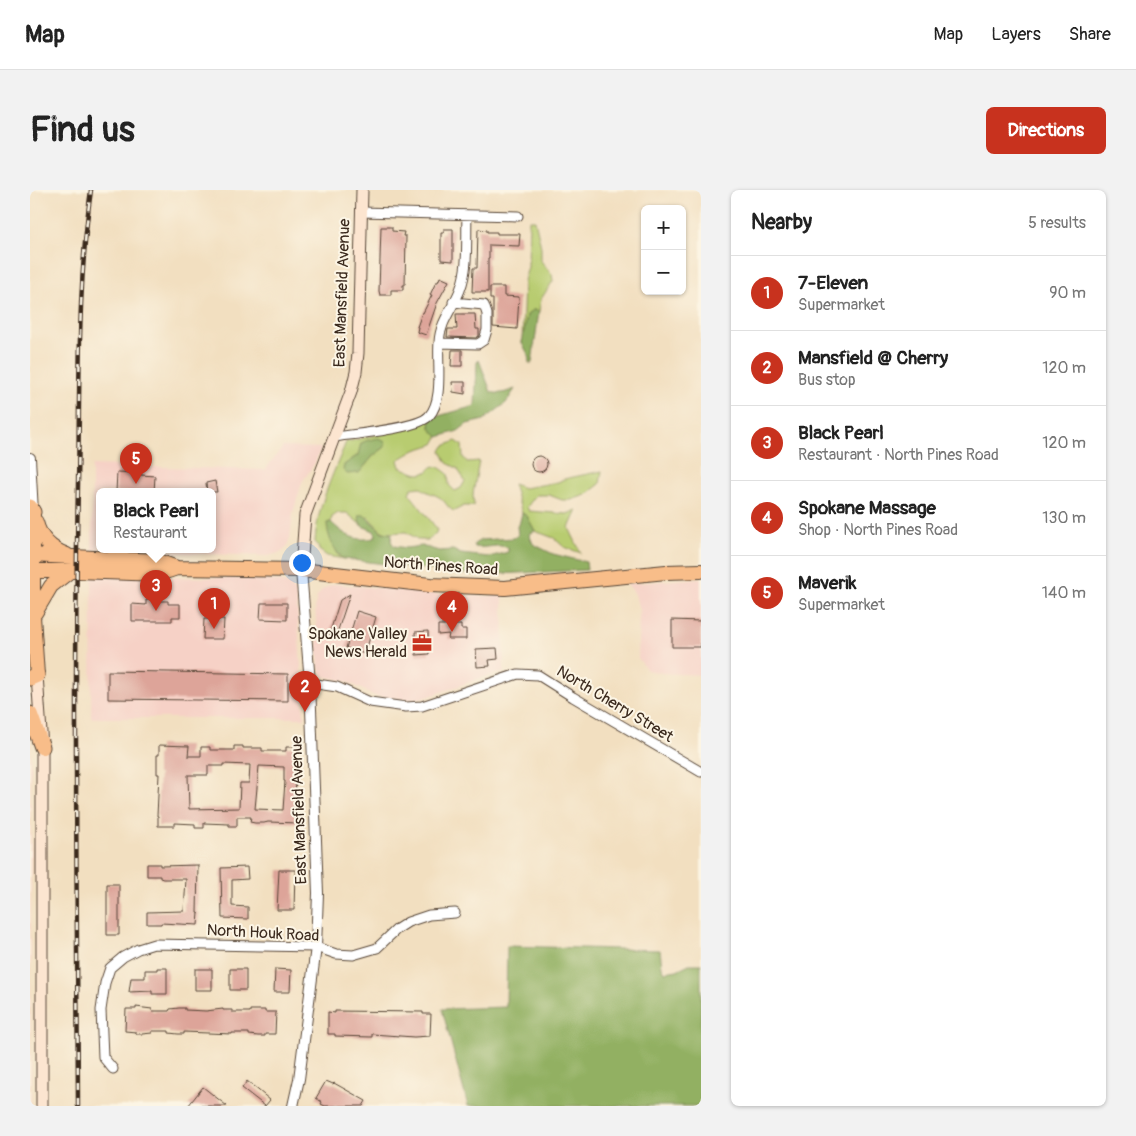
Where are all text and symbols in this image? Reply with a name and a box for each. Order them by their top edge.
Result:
text: Map [25,20,65,49]
text: Map [934,23,963,46]
text: Layers [991,23,1041,46]
text: Share [1069,23,1111,46]
button: Directions [986,107,1106,154]
text: Find us [30,108,135,152]
map controls [641,205,686,295]
button: + [641,205,686,250]
text: Nearby [751,209,812,236]
text: 5 results [1028,213,1086,233]
street label: East Mansfield Avenue [329,218,355,368]
button: − [641,250,686,295]
text: 7-Eleven [798,271,868,295]
text: 1 [764,283,770,303]
text: 90 m [1049,283,1086,303]
text: Supermarket [798,295,885,315]
text: Mansfield @ Cherry [798,346,948,370]
text: 2 [763,358,771,378]
text: 120 m [1042,358,1086,378]
text: Bus stop [798,370,856,390]
text: Black Pearl [798,421,884,445]
text: 3 [763,433,771,453]
text: 120 m [1042,433,1086,453]
pin: 5 [120,443,152,484]
text: Restaurant · North Pines Road [798,445,999,465]
popup [96,488,216,553]
text: Spokane Massage [798,496,936,520]
text: Black Pearl [113,499,199,523]
text: 4 [762,508,772,528]
text: 130 m [1042,508,1086,528]
text: Shop · North Pines Road [798,520,958,540]
text: Restaurant [113,523,187,543]
your location [289,550,315,576]
street label: North Pines Road [383,552,499,580]
pin: 3 [140,570,172,611]
text: Maverik [798,571,857,595]
text: 5 [763,583,771,603]
text: 140 m [1042,583,1086,603]
pin: 1 [198,588,230,629]
pin: 4 [436,591,468,632]
text: Supermarket [798,595,885,615]
place label: Spokane Valley News Herald [308,624,407,662]
office icon: Spokane Valley News Herald [411,632,433,654]
street label: North Cherry Street [553,661,678,747]
pin: 2 [289,671,321,712]
street label: East Mansfield Avenue [286,735,312,885]
street label: North Houk Road [206,920,320,946]

